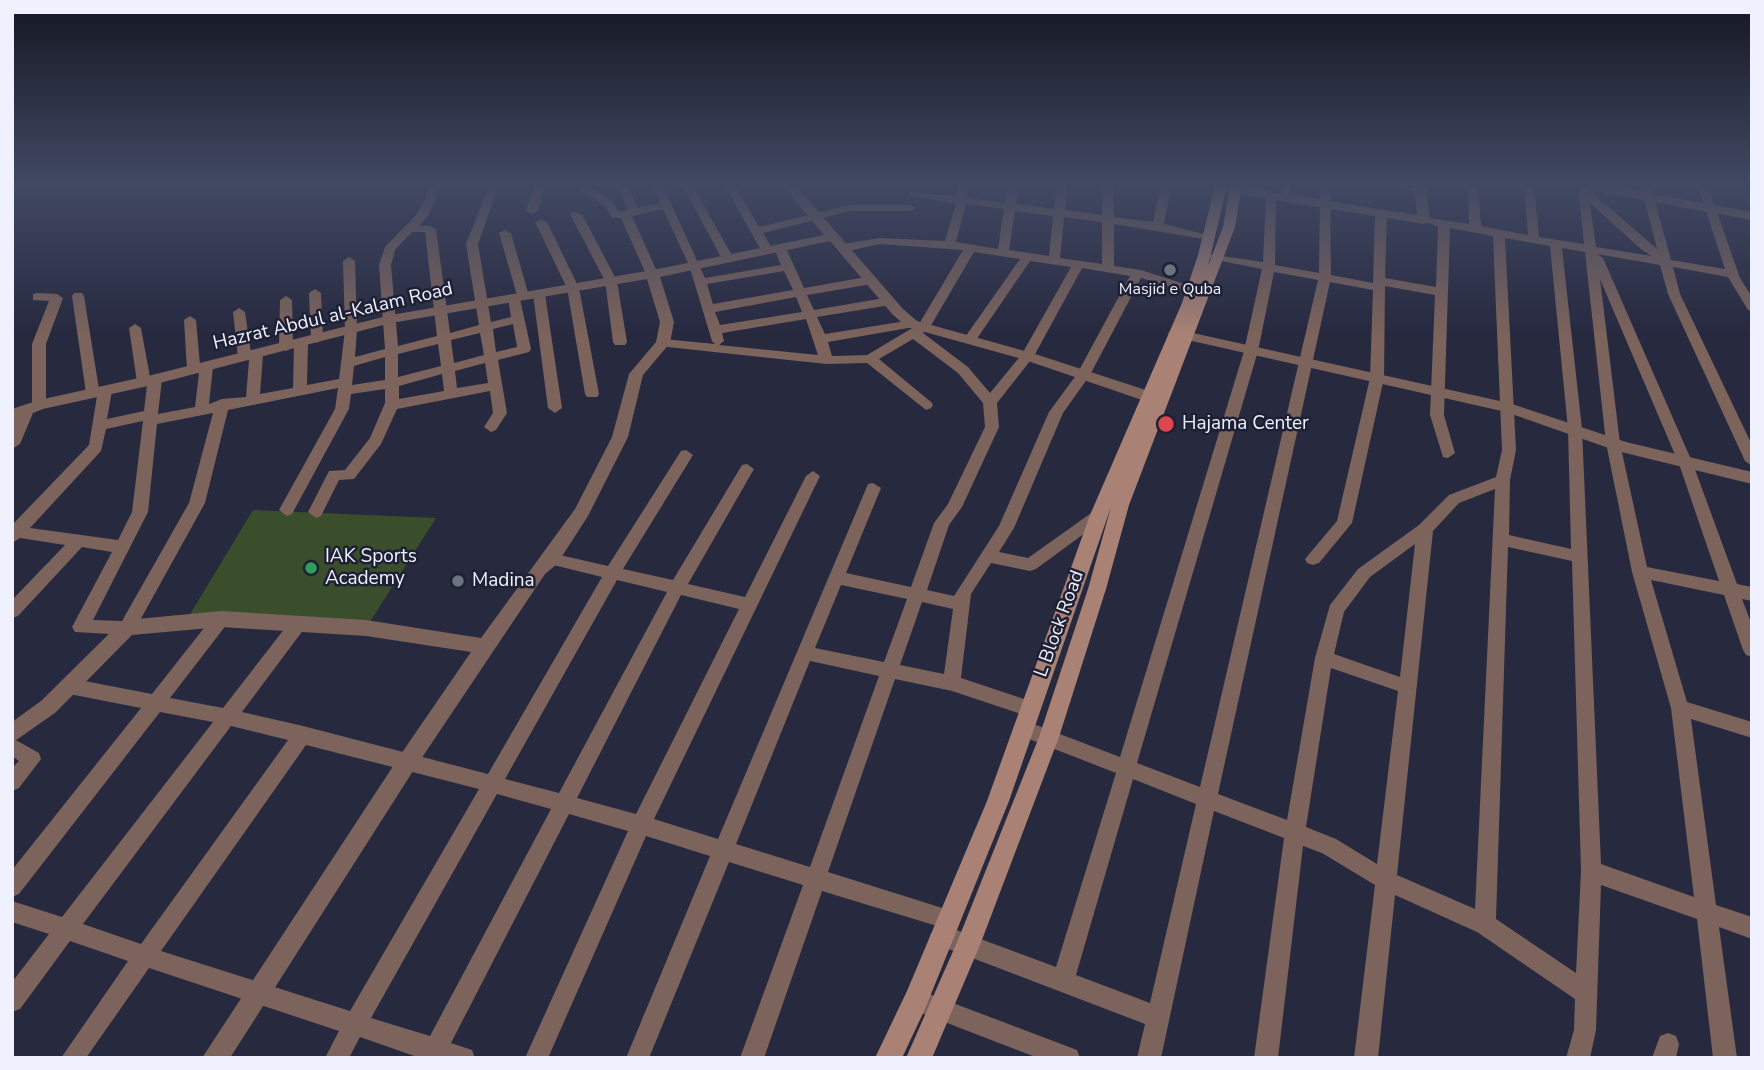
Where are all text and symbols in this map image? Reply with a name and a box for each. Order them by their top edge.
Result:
marker: Masjid e Quba [1162,262,1178,278]
street label: Hazrat Abdul al-Kalam Road [211,278,455,356]
place label: Masjid e Quba [1119,280,1221,300]
place label: Hajama Center [1182,413,1309,435]
marker: Hajama Center [1156,414,1176,434]
place label: IAK Sports Academy [325,546,417,590]
marker: IAK Sports Academy [303,560,319,576]
street label: L Block Road [1030,568,1090,680]
place label: Madina [472,570,535,592]
marker: Madina [450,573,466,589]

